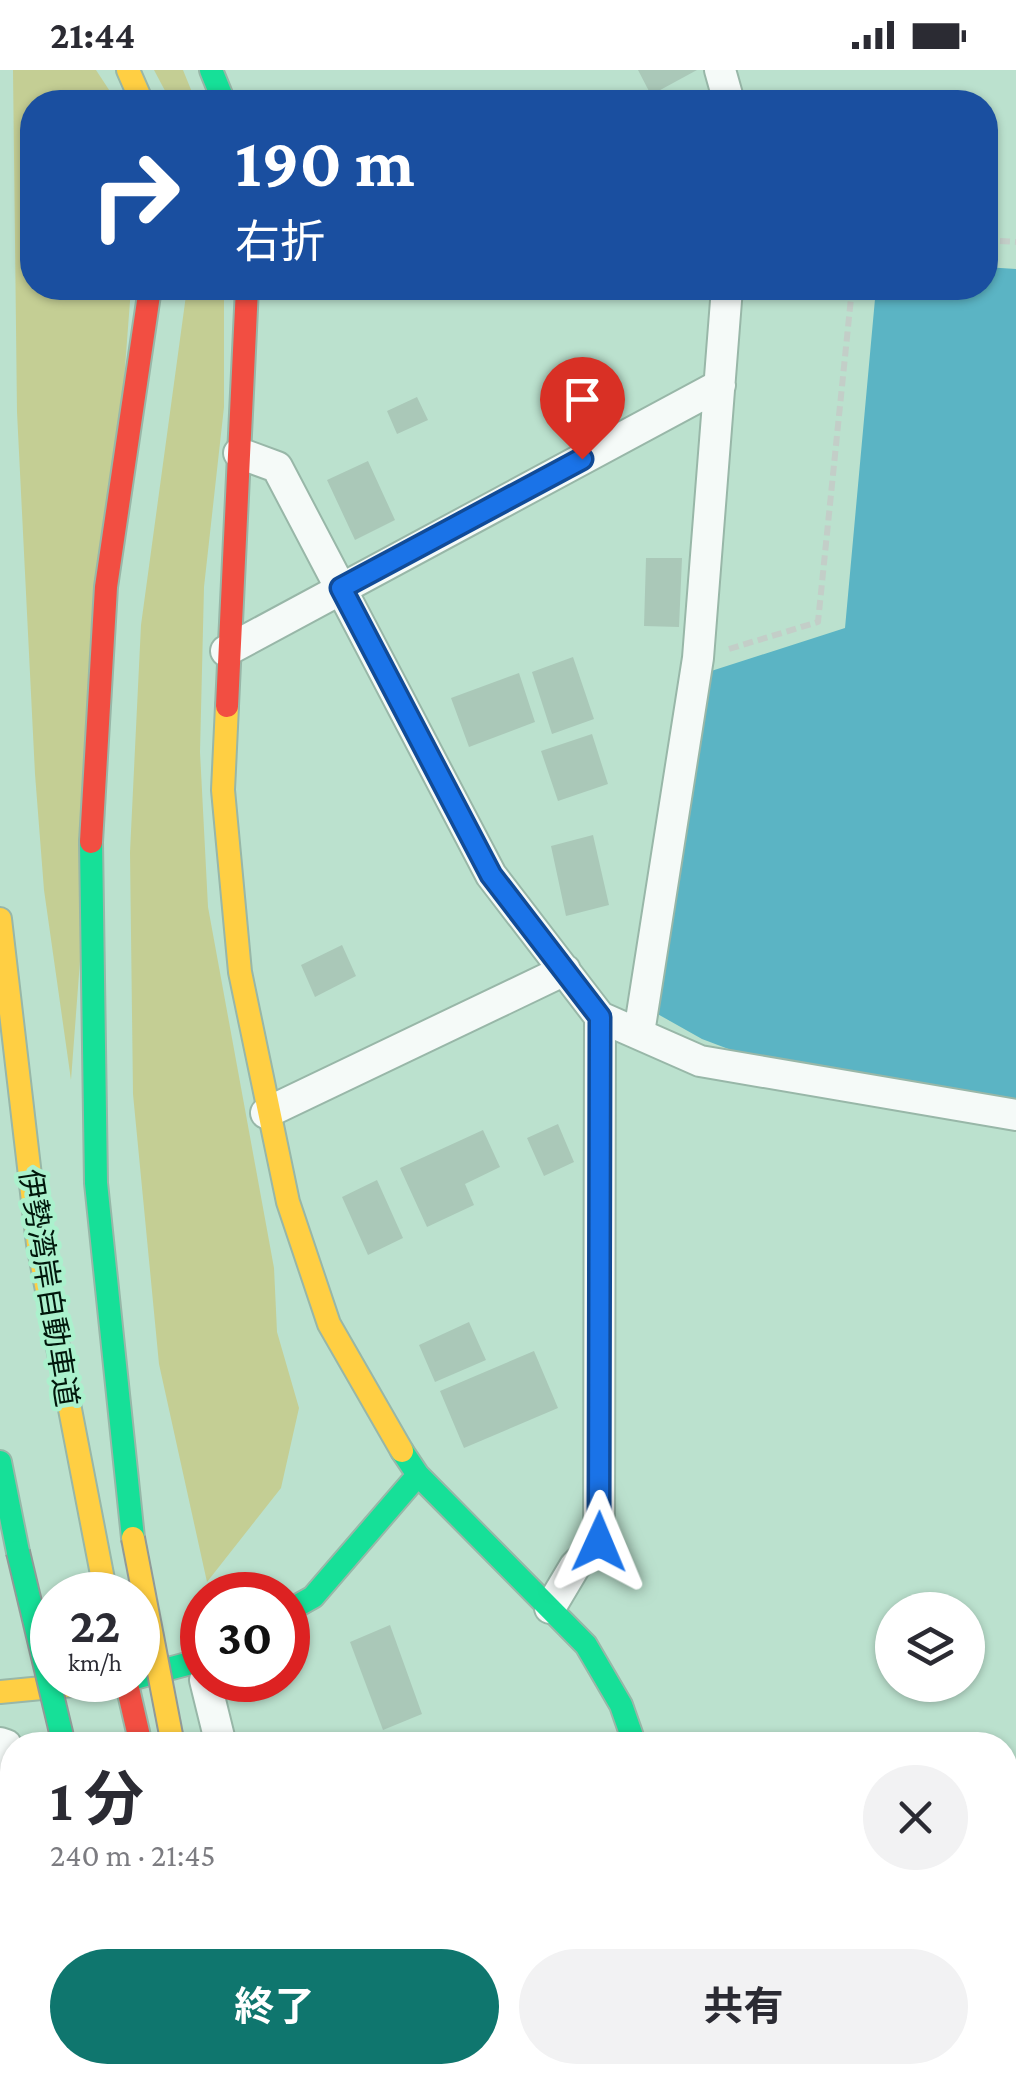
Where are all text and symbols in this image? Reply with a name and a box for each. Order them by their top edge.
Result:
text: 21:44 [50,14,135,56]
text: 190 m [235,123,415,201]
icon: right [70,130,200,260]
text: 右折 [235,217,325,267]
pin [540,357,625,460]
icon: arrive [555,372,610,427]
street label: 伊勢湾岸自動車道 [14,1167,84,1409]
position arrow [547,1490,651,1594]
speed limit sign: 30 [180,1572,310,1702]
map controls [875,1592,985,1702]
button: layers [875,1592,985,1702]
text: 22 [70,1597,120,1653]
text: km/h [68,1649,122,1676]
button: close [863,1765,968,1870]
text: 1 分 [50,1766,144,1833]
text: 240 m · 21:45 [50,1837,216,1873]
button: 終了 [50,1949,499,2064]
button: 共有 [519,1949,968,2064]

